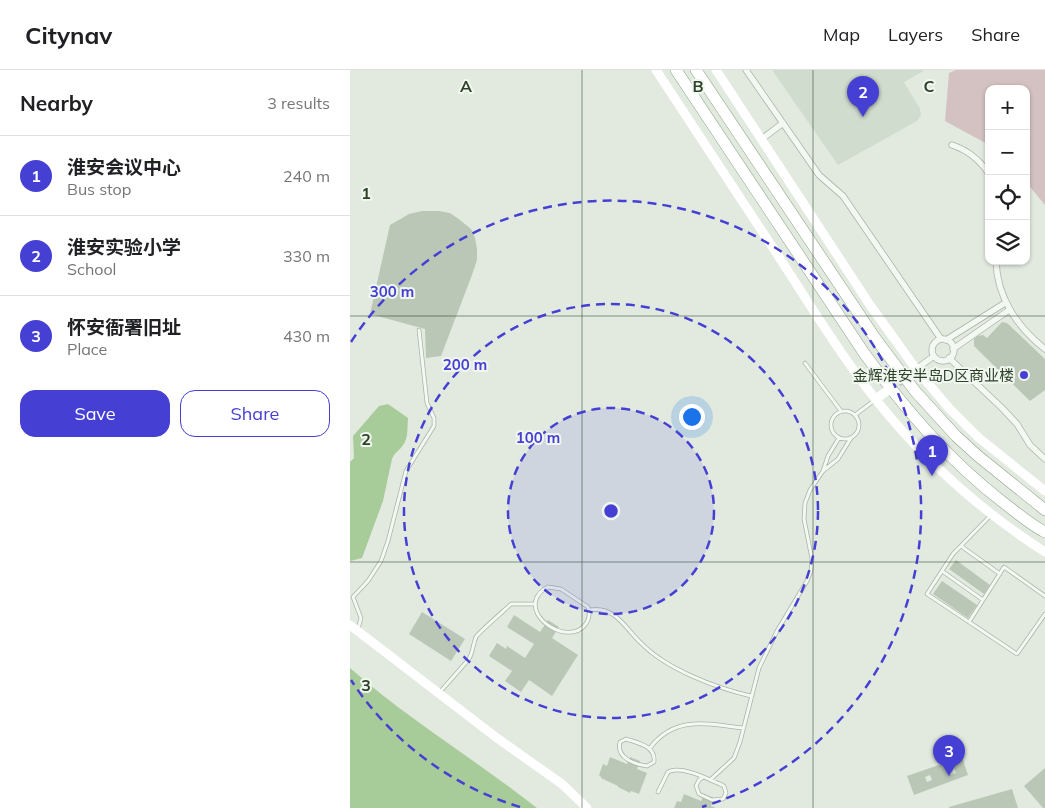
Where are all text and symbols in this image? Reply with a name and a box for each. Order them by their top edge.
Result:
text: Citynav [25,20,112,50]
text: Map [823,23,860,46]
text: Layers [888,23,943,46]
text: Share [971,23,1020,46]
text: A [460,76,472,96]
text: B [692,76,704,96]
pin: 2 [847,76,879,117]
text: C [924,76,935,96]
map controls [985,85,1030,265]
button: + [985,85,1030,130]
text: Nearby [20,90,93,116]
text: 3 results [267,93,330,113]
button: − [985,130,1030,175]
text: 淮安会议中心 [67,155,181,179]
text: 1 [31,166,41,186]
text: 240 m [283,166,330,186]
button: locate [985,175,1030,220]
text: Bus stop [67,179,131,199]
text: 1 [361,183,371,203]
button: layers [985,220,1030,265]
text: 淮安实验小学 [67,235,181,259]
text: 2 [31,246,41,266]
text: 330 m [283,246,330,266]
text: School [67,259,116,279]
text: 300 m [370,282,414,301]
text: 怀安衙署旧址 [67,315,181,339]
text: 3 [31,326,41,346]
text: 430 m [283,326,330,346]
text: Place [67,339,107,359]
text: 200 m [443,355,487,374]
place label: 金辉淮安半岛D区商业楼 [853,366,1014,385]
marker: 金辉淮安半岛D区商业楼 [1018,369,1030,381]
button: Save [20,390,170,437]
button: Share [180,390,330,437]
your location [679,404,705,430]
text: 100 m [516,428,560,447]
text: 2 [361,429,371,449]
pin: 1 [916,435,948,476]
centre of rings [602,502,620,520]
text: 3 [361,675,371,695]
pin: 3 [933,735,965,776]

